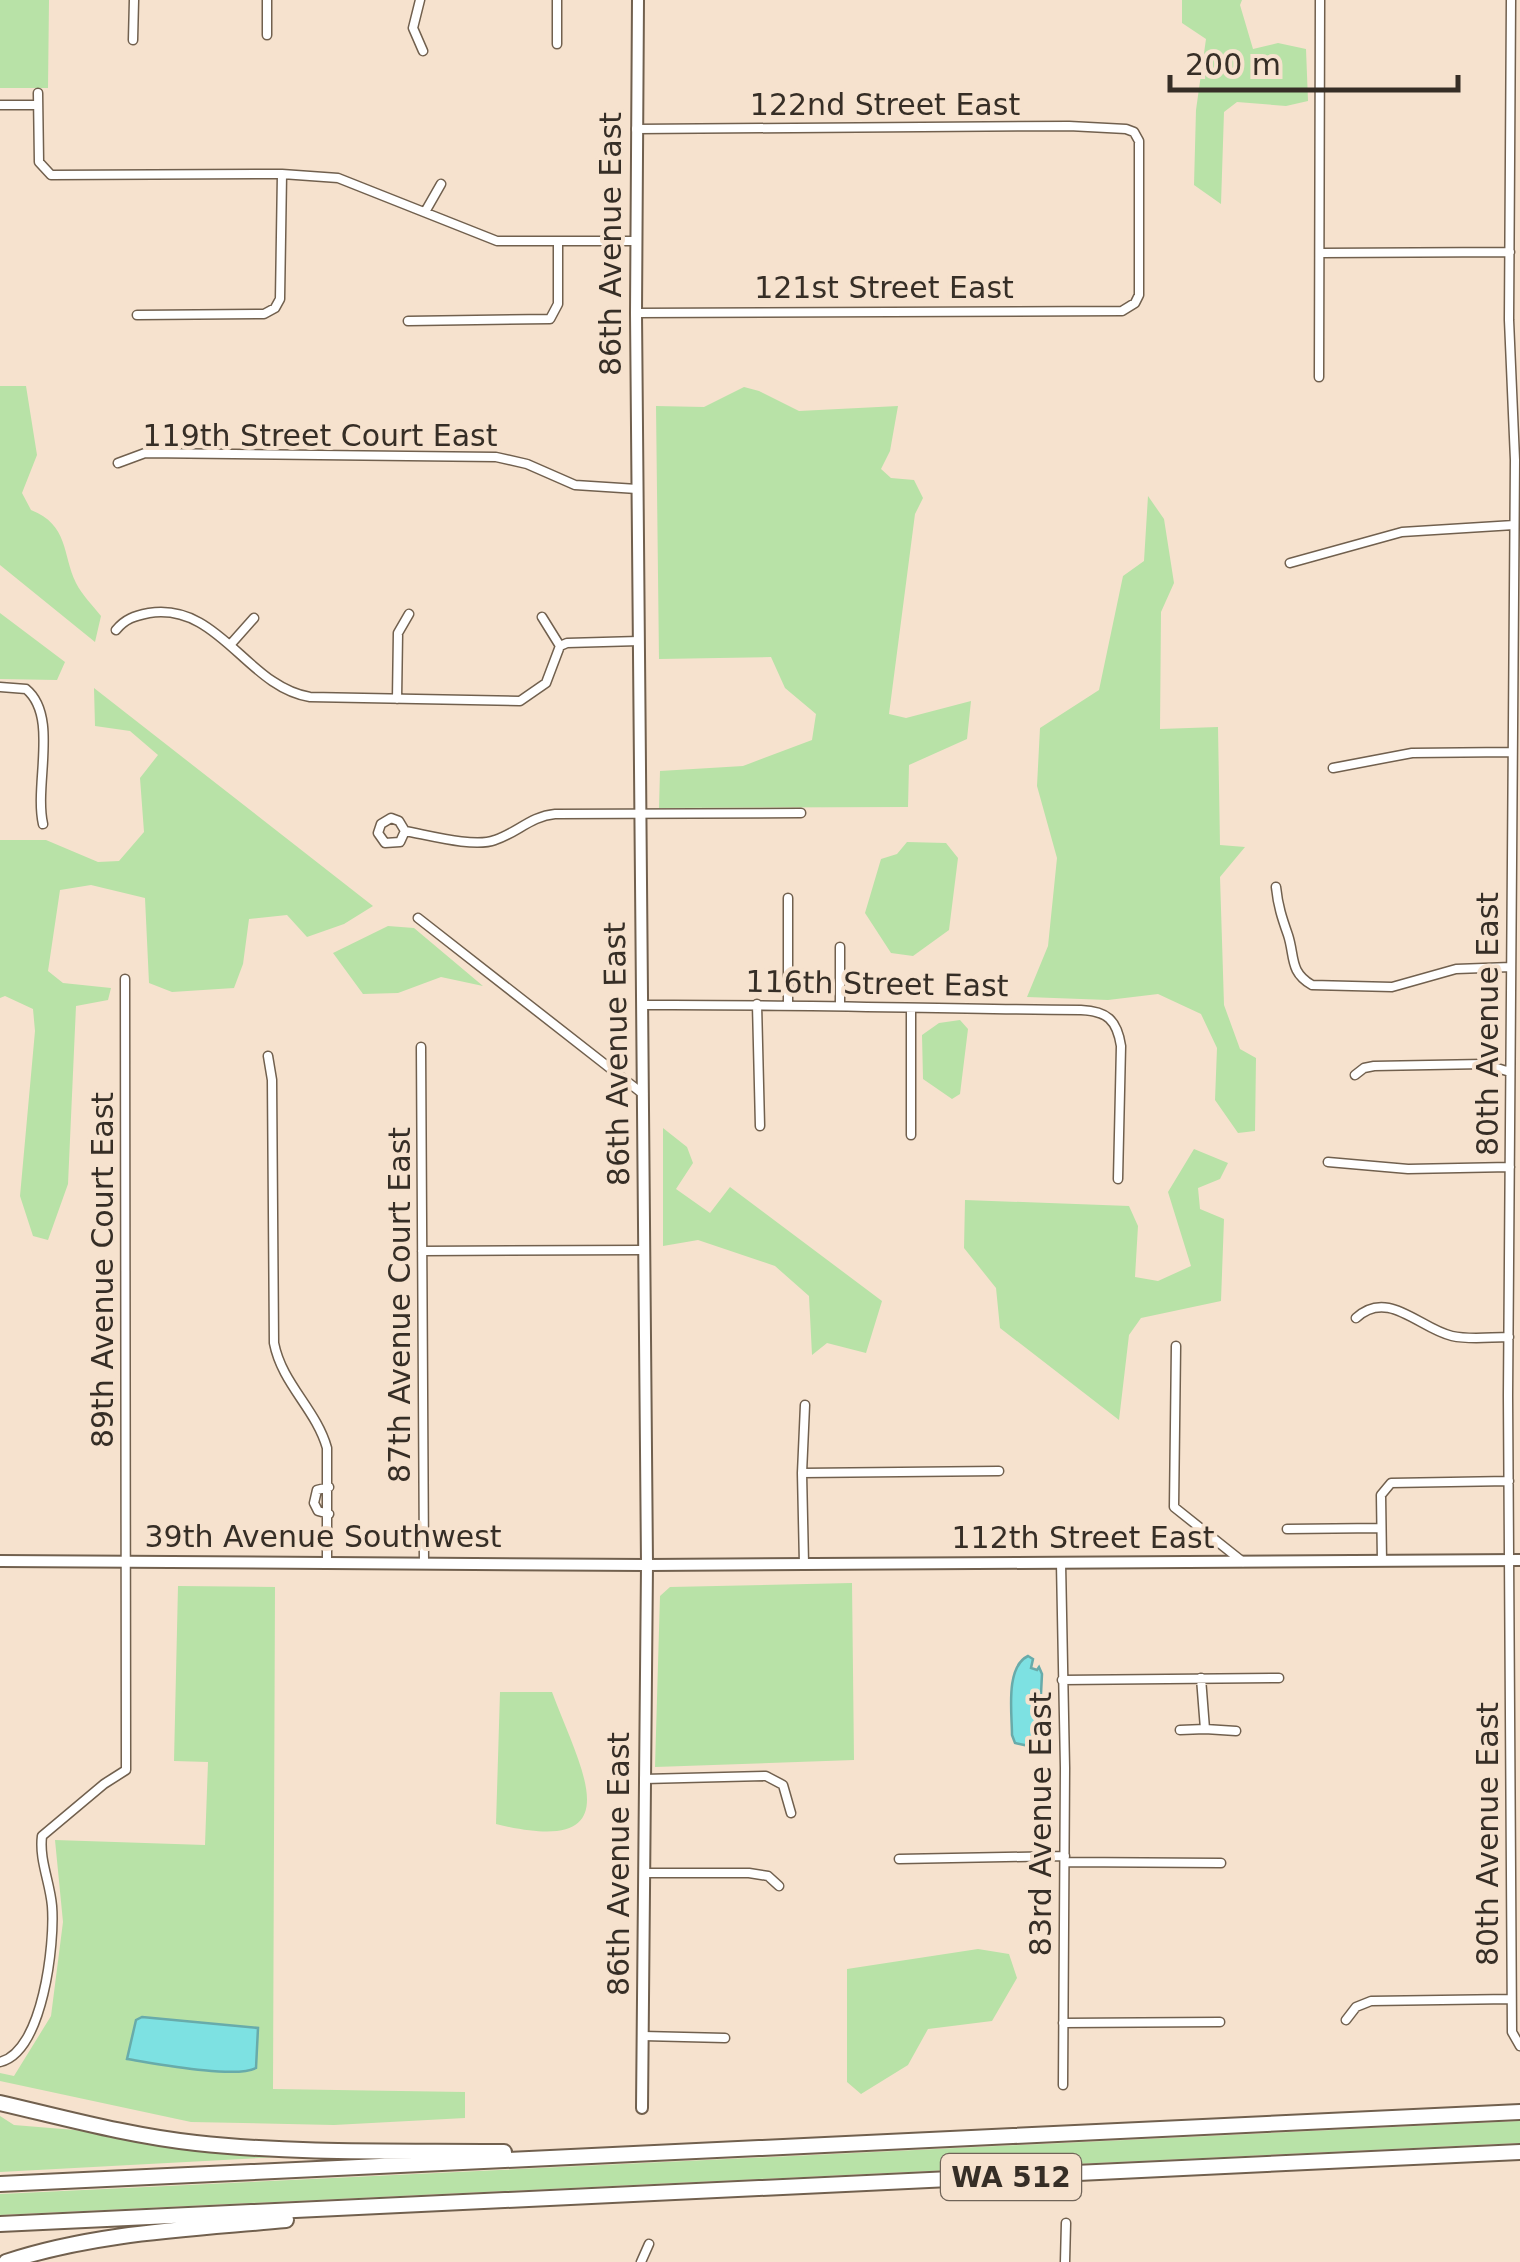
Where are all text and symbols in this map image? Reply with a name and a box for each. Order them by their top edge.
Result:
scale bar [1170,30,1458,92]
text: 200 m [1185,47,1281,82]
street label: 122nd Street East [750,87,1020,122]
street label: 86th Avenue East [593,112,628,376]
street label: 121st Street East [754,270,1014,305]
street label: 119th Street Court East [143,418,498,453]
street label: 80th Avenue East [1470,892,1505,1156]
street label: 86th Avenue East [597,921,636,1186]
street label: 116th Street East [745,964,1009,1003]
street label: 89th Avenue Court East [85,1092,120,1448]
street label: 87th Avenue Court East [382,1127,417,1483]
street label: 39th Avenue Southwest [144,1519,502,1554]
street label: 112th Street East [952,1520,1215,1555]
street label: 83rd Avenue East [1023,1692,1058,1956]
street label: 80th Avenue East [1470,1702,1505,1966]
street label: 86th Avenue East [601,1732,636,1996]
road number: WA 512 [941,2154,1081,2200]

